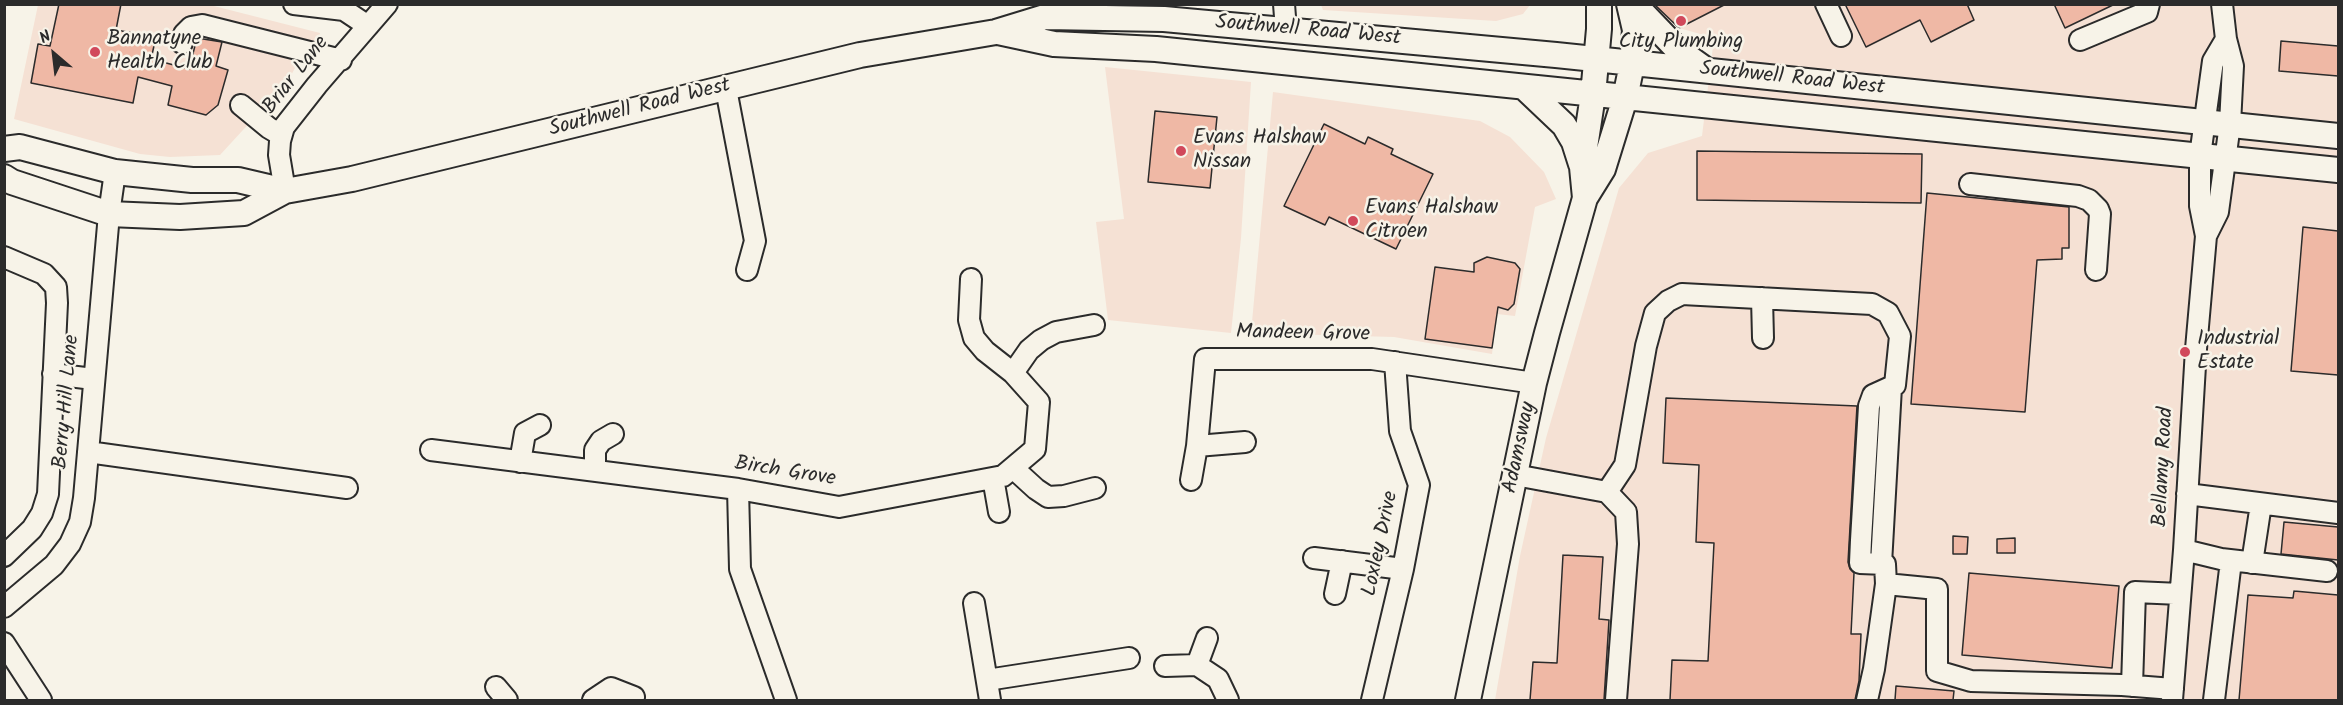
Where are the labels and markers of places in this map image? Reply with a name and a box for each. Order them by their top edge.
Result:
marker: City Plumbing [1674,14,1688,28]
place label: Bannatyne Health Club [107,27,212,77]
place label: City Plumbing [1619,30,1743,56]
marker: Bannatyne Health Club [88,45,102,59]
place label: Evans Halshaw Nissan [1193,126,1326,176]
marker: Evans Halshaw Nissan [1174,144,1188,158]
place label: Evans Halshaw Citroen [1365,196,1498,246]
marker: Evans Halshaw Citroen [1346,214,1360,228]
place label: Industrial Estate [2197,327,2279,377]
marker: Industrial Estate [2178,345,2192,359]

